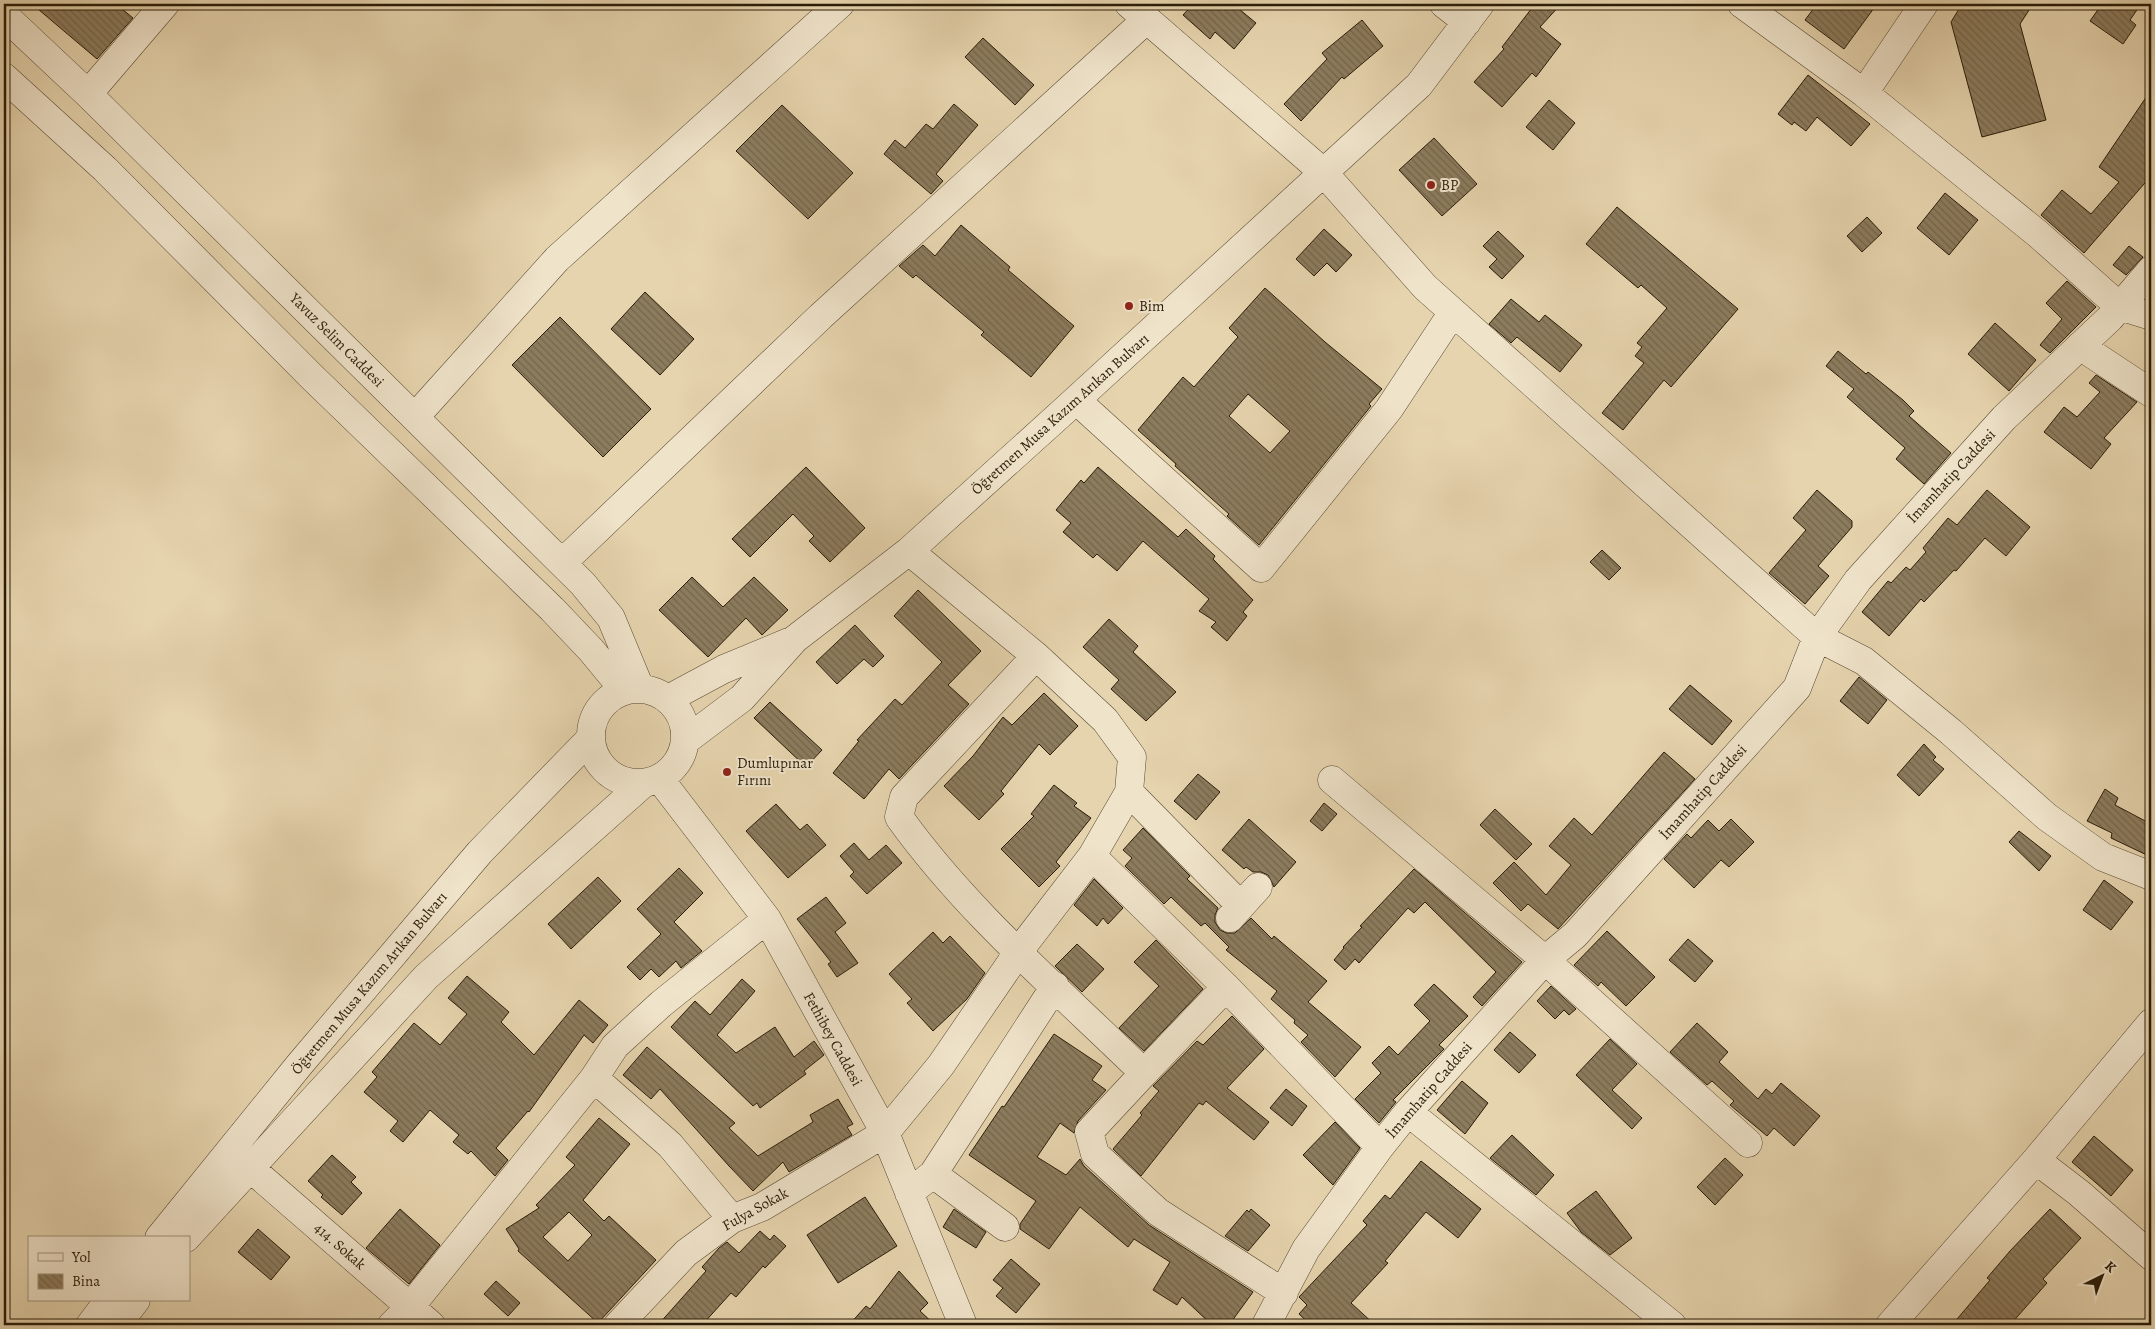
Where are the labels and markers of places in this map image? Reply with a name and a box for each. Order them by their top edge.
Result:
place label: BP [1441,175,1458,195]
marker: BP [1425,179,1437,191]
place label: Bim [1139,296,1165,316]
marker: Bim [1123,300,1135,312]
place label: Dumlupınar Fırını [737,753,813,790]
marker: Dumlupınar Fırını [721,766,733,778]

